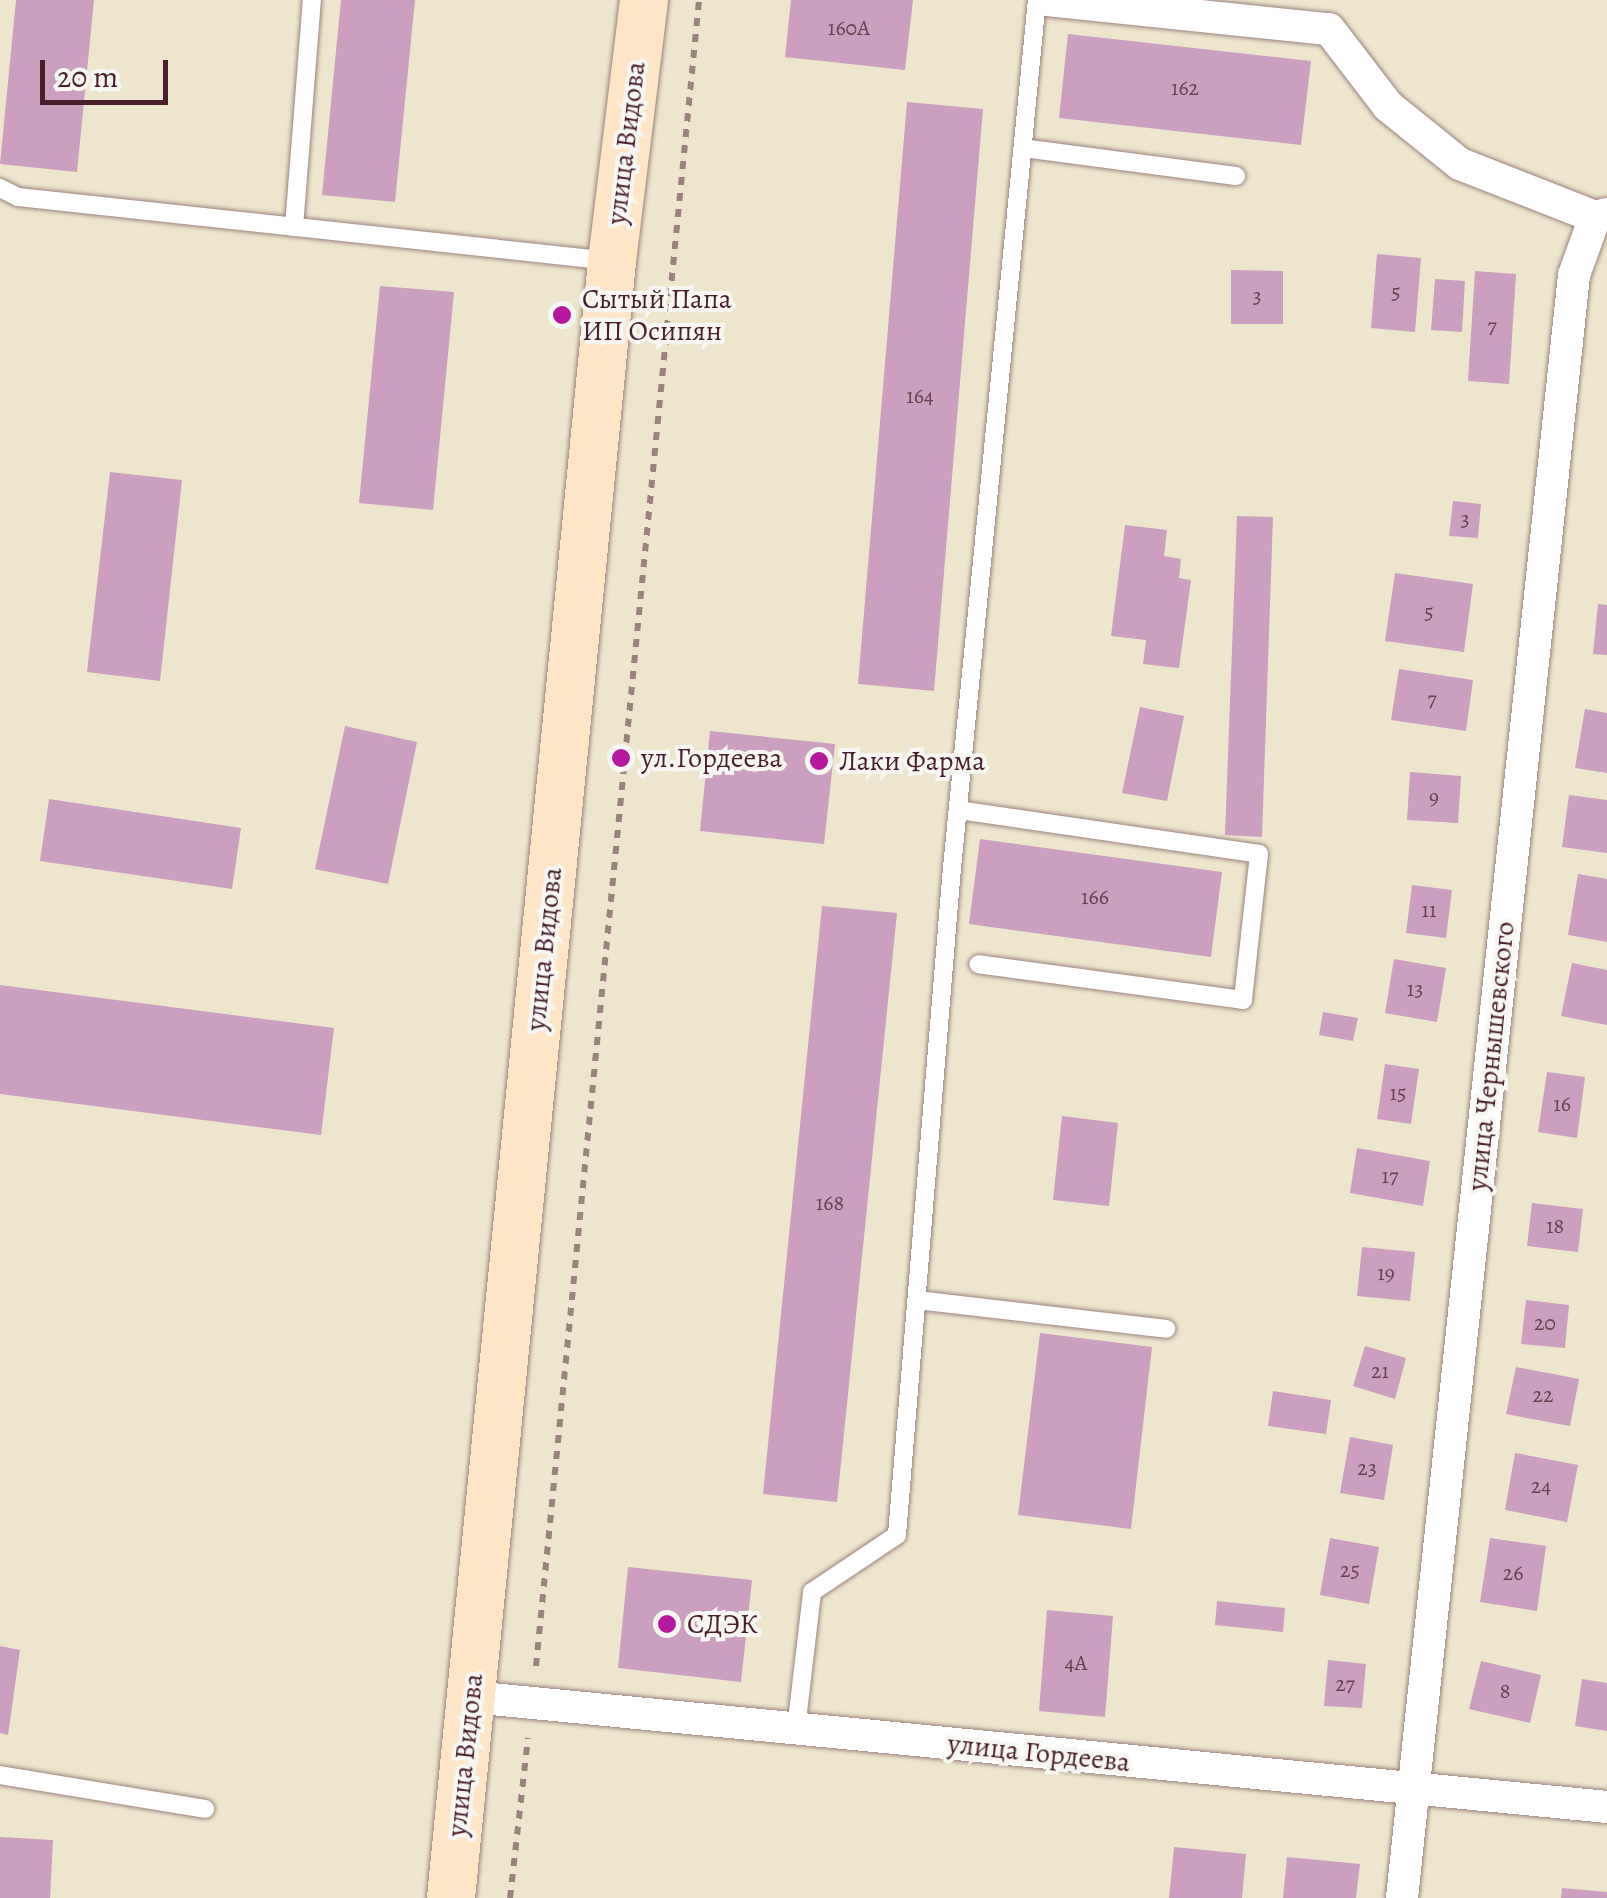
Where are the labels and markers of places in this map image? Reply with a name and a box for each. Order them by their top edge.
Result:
place label: Сытый Папа ИП Осипян [582,282,732,348]
marker: Сытый Папа ИП Осипян [551,304,573,326]
place label: ул.Гордеева [641,741,782,775]
place label: Лаки Фарма [839,744,985,778]
marker: ул.Гордеева [610,747,632,769]
marker: Лаки Фарма [808,750,830,772]
place label: СДЭК [687,1607,758,1641]
marker: СДЭК [656,1613,678,1635]

